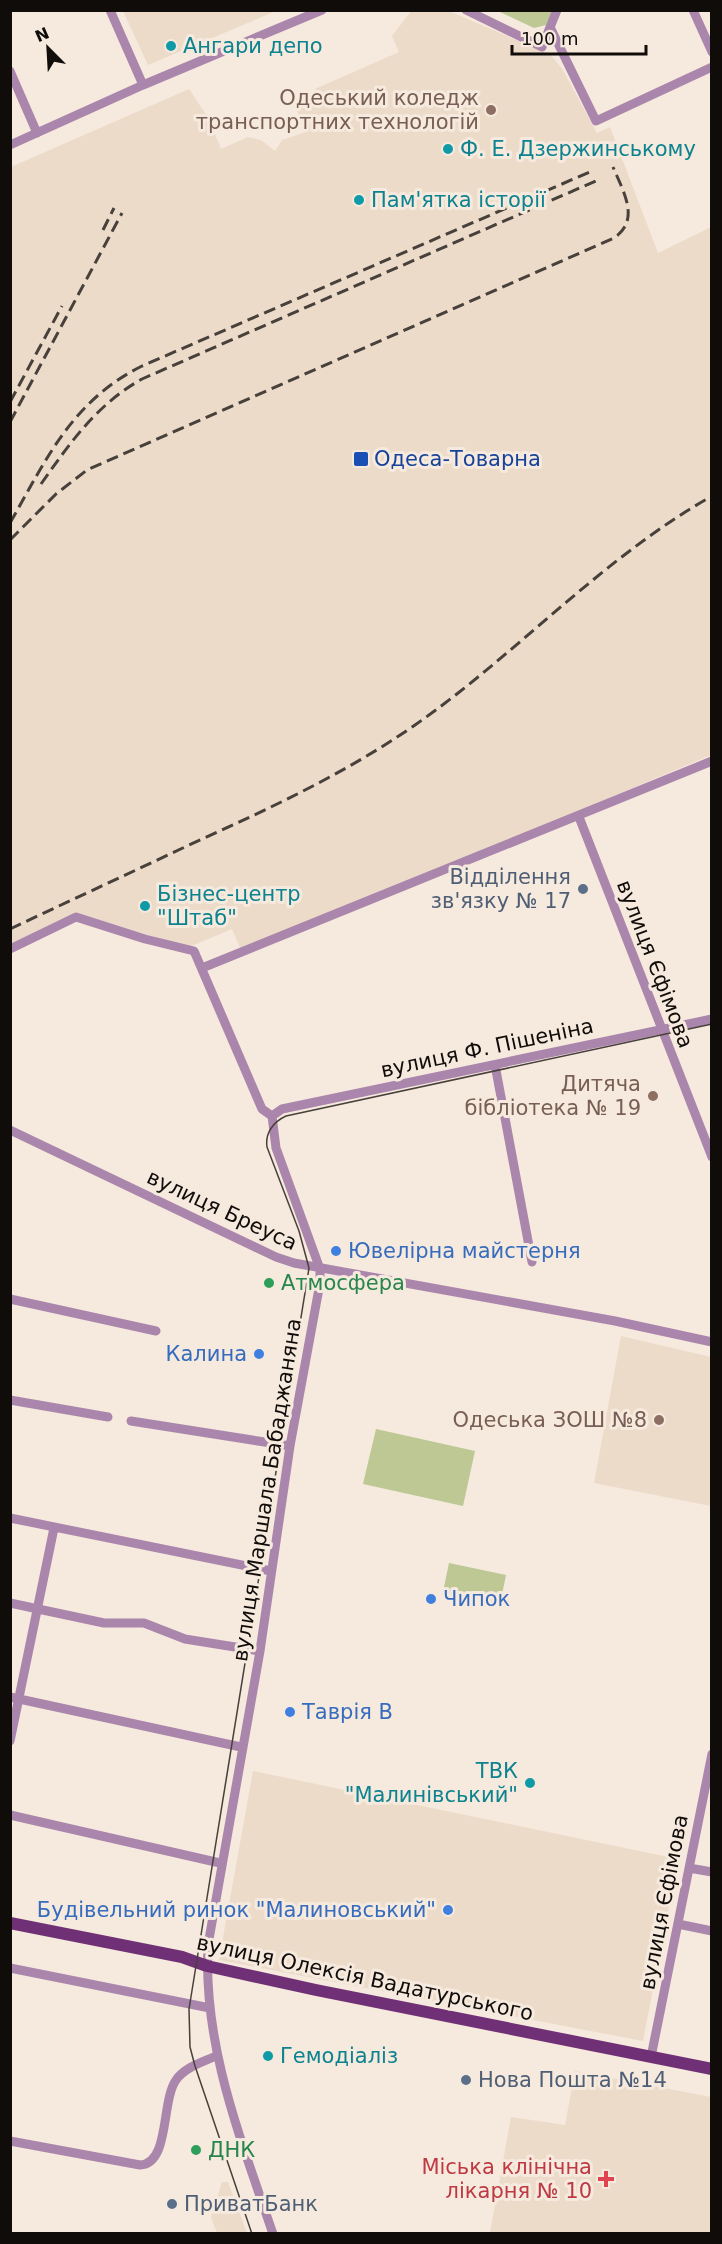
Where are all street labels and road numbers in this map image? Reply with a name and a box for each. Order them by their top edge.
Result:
street label: вулиця Єфімова [612,877,698,1051]
street label: вулиця Ф. Пішеніна [378,1014,596,1082]
street label: вулиця Бреуса [143,1165,301,1255]
street label: вулиця Маршала Бабаджаняна [228,1317,306,1663]
street label: вулиця Єфімова [635,1812,693,1992]
street label: вулиця Олексія Вадатурського [194,1931,536,2025]

